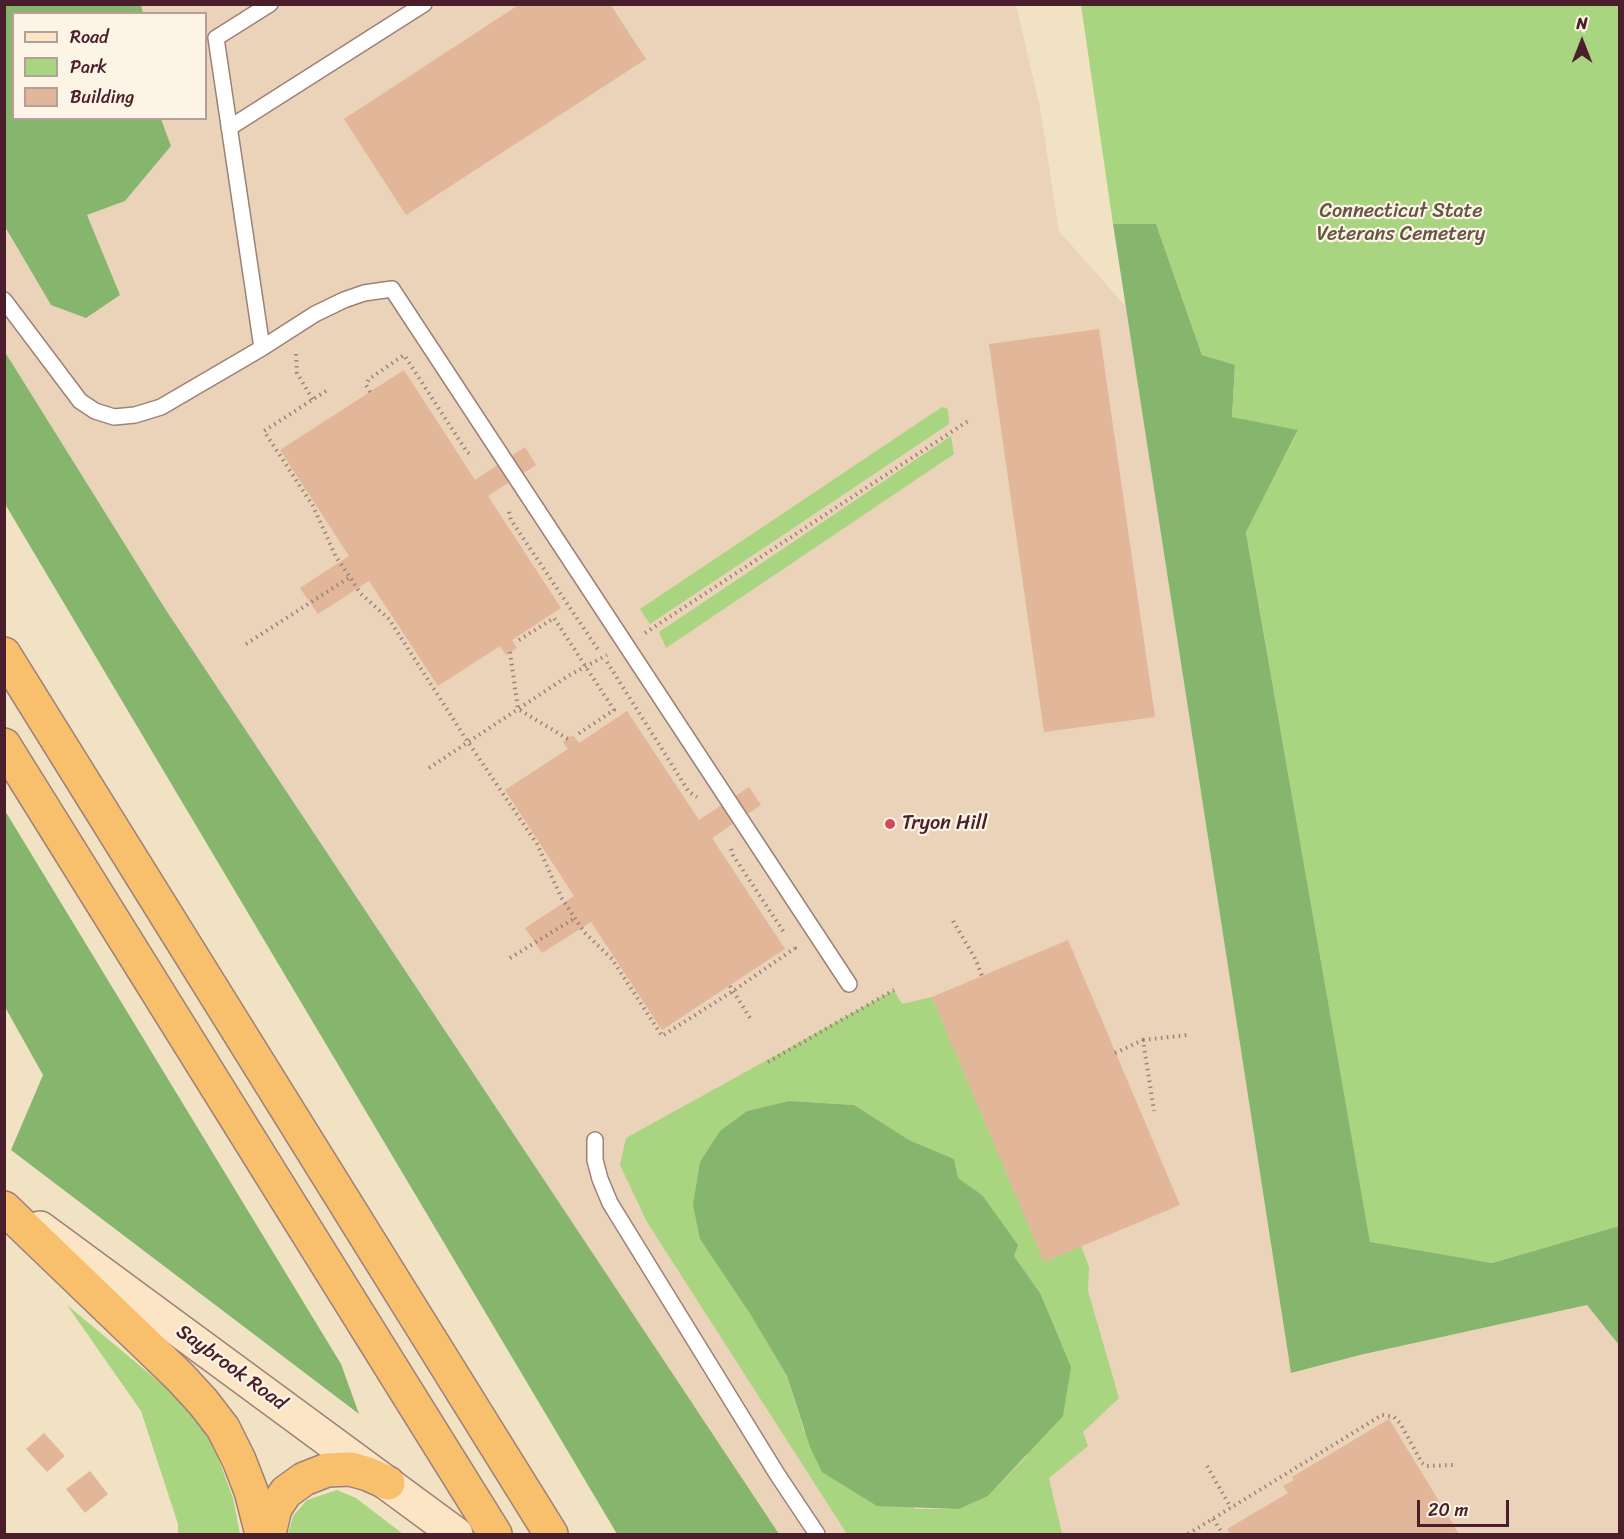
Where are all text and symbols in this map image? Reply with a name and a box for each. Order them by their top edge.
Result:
text: N [1576,9,1588,38]
legend [12,12,207,120]
north arrow [1552,12,1612,72]
text: Road [70,21,109,53]
text: Park [70,51,107,83]
text: Building [70,81,134,113]
park label: Connecticut State Veterans Cemetery [1317,200,1485,247]
place label: Tryon Hill [902,812,987,836]
marker: Tryon Hill [883,817,897,831]
street label: Saybrook Road [171,1320,291,1416]
scale bar [1420,1488,1512,1526]
text: 20 m [1428,1494,1468,1526]

